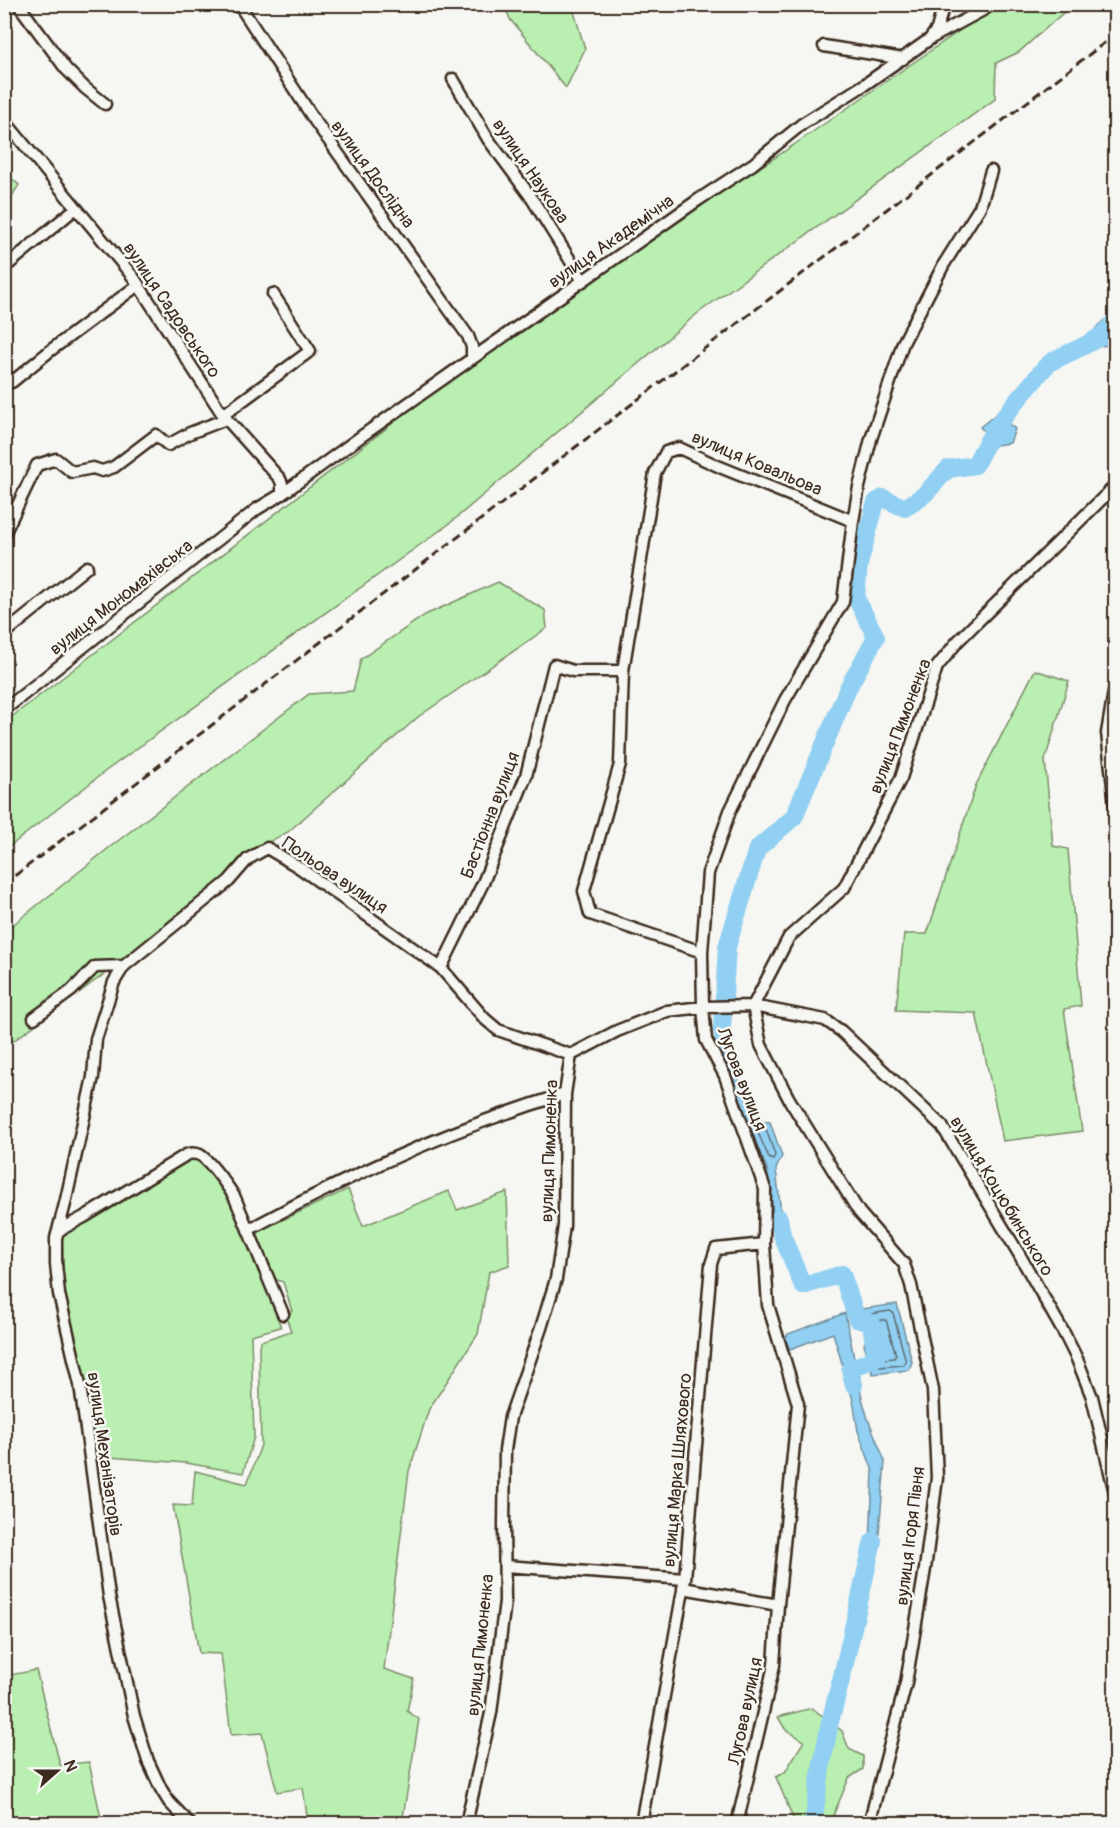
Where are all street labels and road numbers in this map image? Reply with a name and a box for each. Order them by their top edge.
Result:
street label: вулиця Наукова [487,115,574,228]
street label: вулиця Дослідна [326,116,420,233]
street label: вулиця Академічна [544,189,679,293]
street label: вулиця Садовського [118,238,226,383]
street label: вулиця Ковальова [688,426,826,501]
street label: вулиця Мономахівська [45,534,197,660]
street label: вулиця Пимоненка [864,656,937,797]
street label: Бастіонна вулиця [456,749,525,882]
street label: Польова вулиця [277,832,392,919]
street label: Лугова вулиця [711,1023,772,1134]
street label: вулиця Пимоненка [536,1079,563,1223]
street label: вулиця Коцюбинського [945,1112,1059,1281]
street label: вулиця Механізаторів [82,1371,127,1538]
street label: вулиця Марка Шляхового [658,1372,697,1568]
street label: вулиця Ігоря Півня [891,1465,930,1607]
street label: вулиця Пимоненка [462,1573,499,1717]
street label: Лугова вулиця [723,1655,768,1768]

